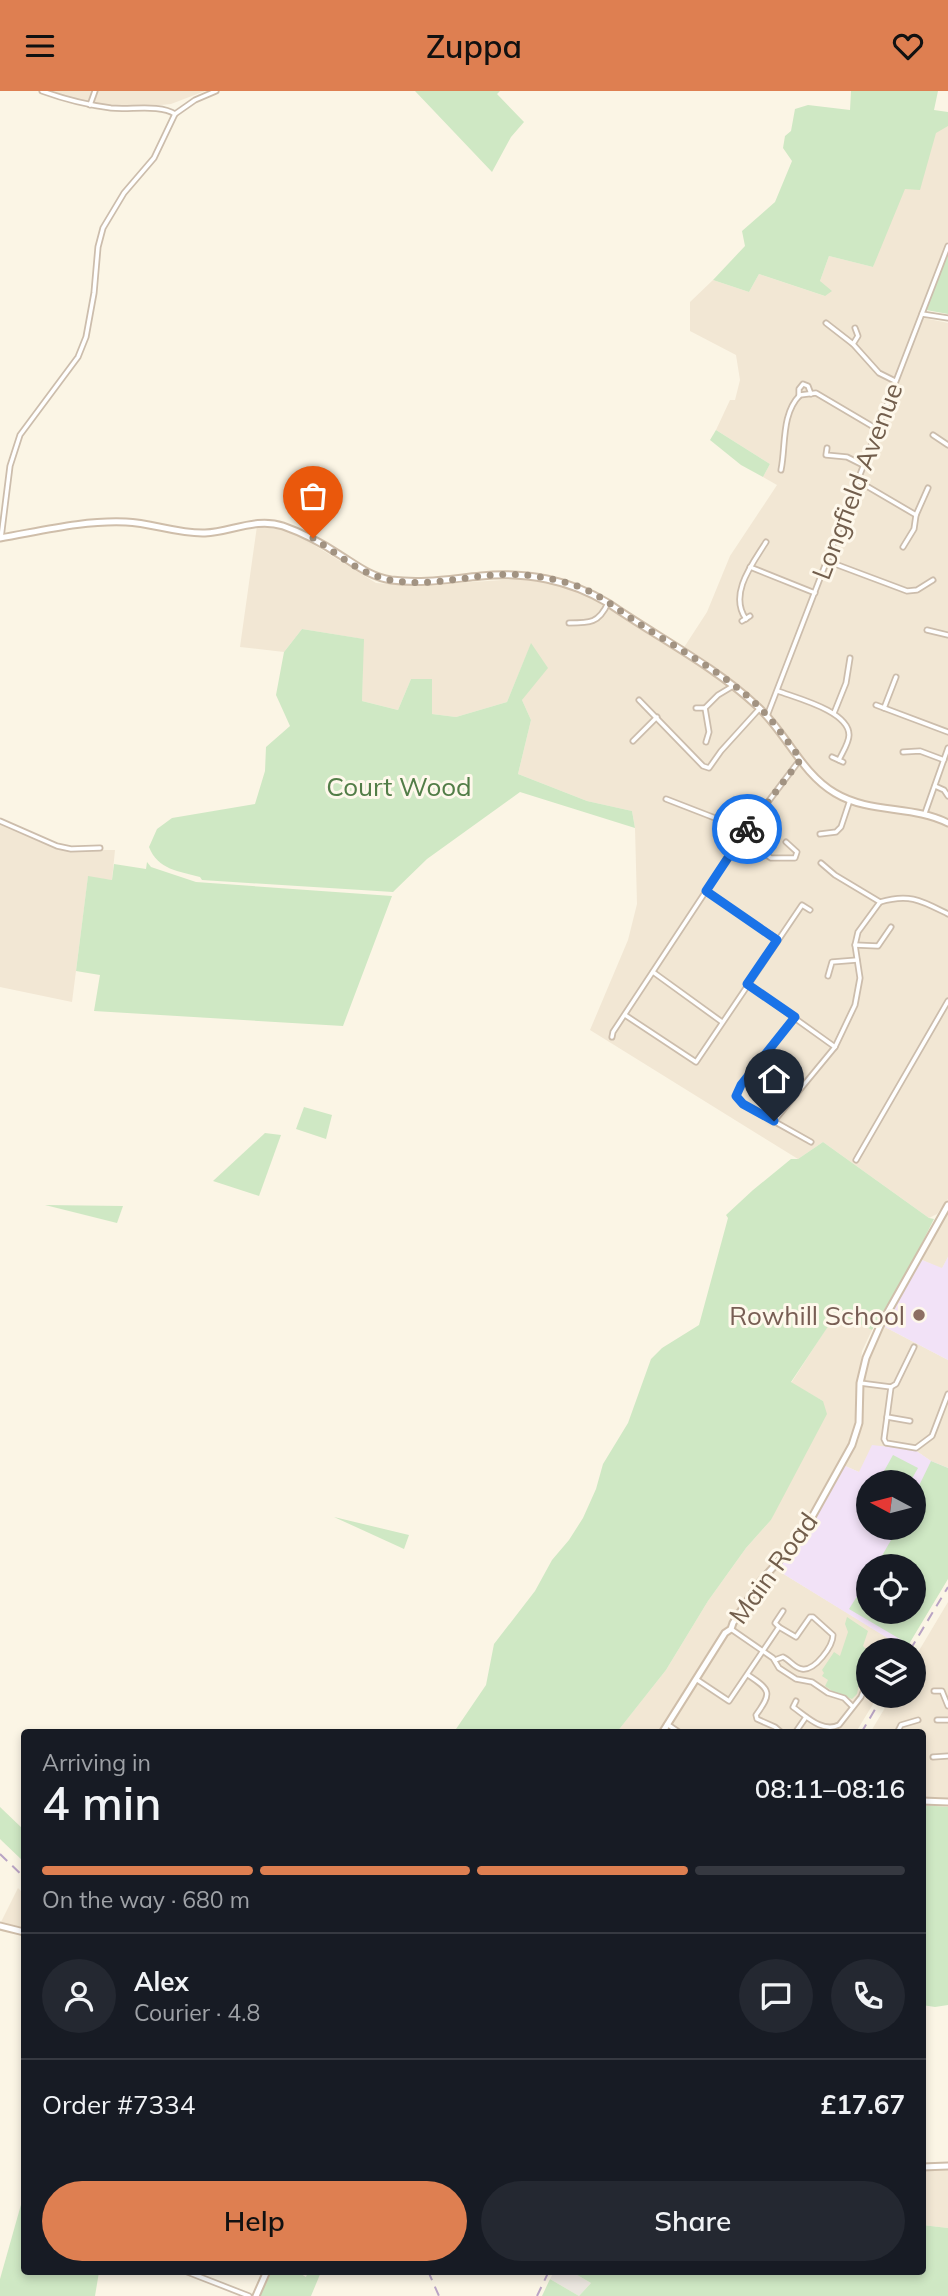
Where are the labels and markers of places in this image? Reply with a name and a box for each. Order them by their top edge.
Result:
pin [283,466,343,538]
pin [744,1049,804,1121]
place label: Rowhill School [729,1299,905,1332]
marker: Rowhill School [911,1307,927,1323]

